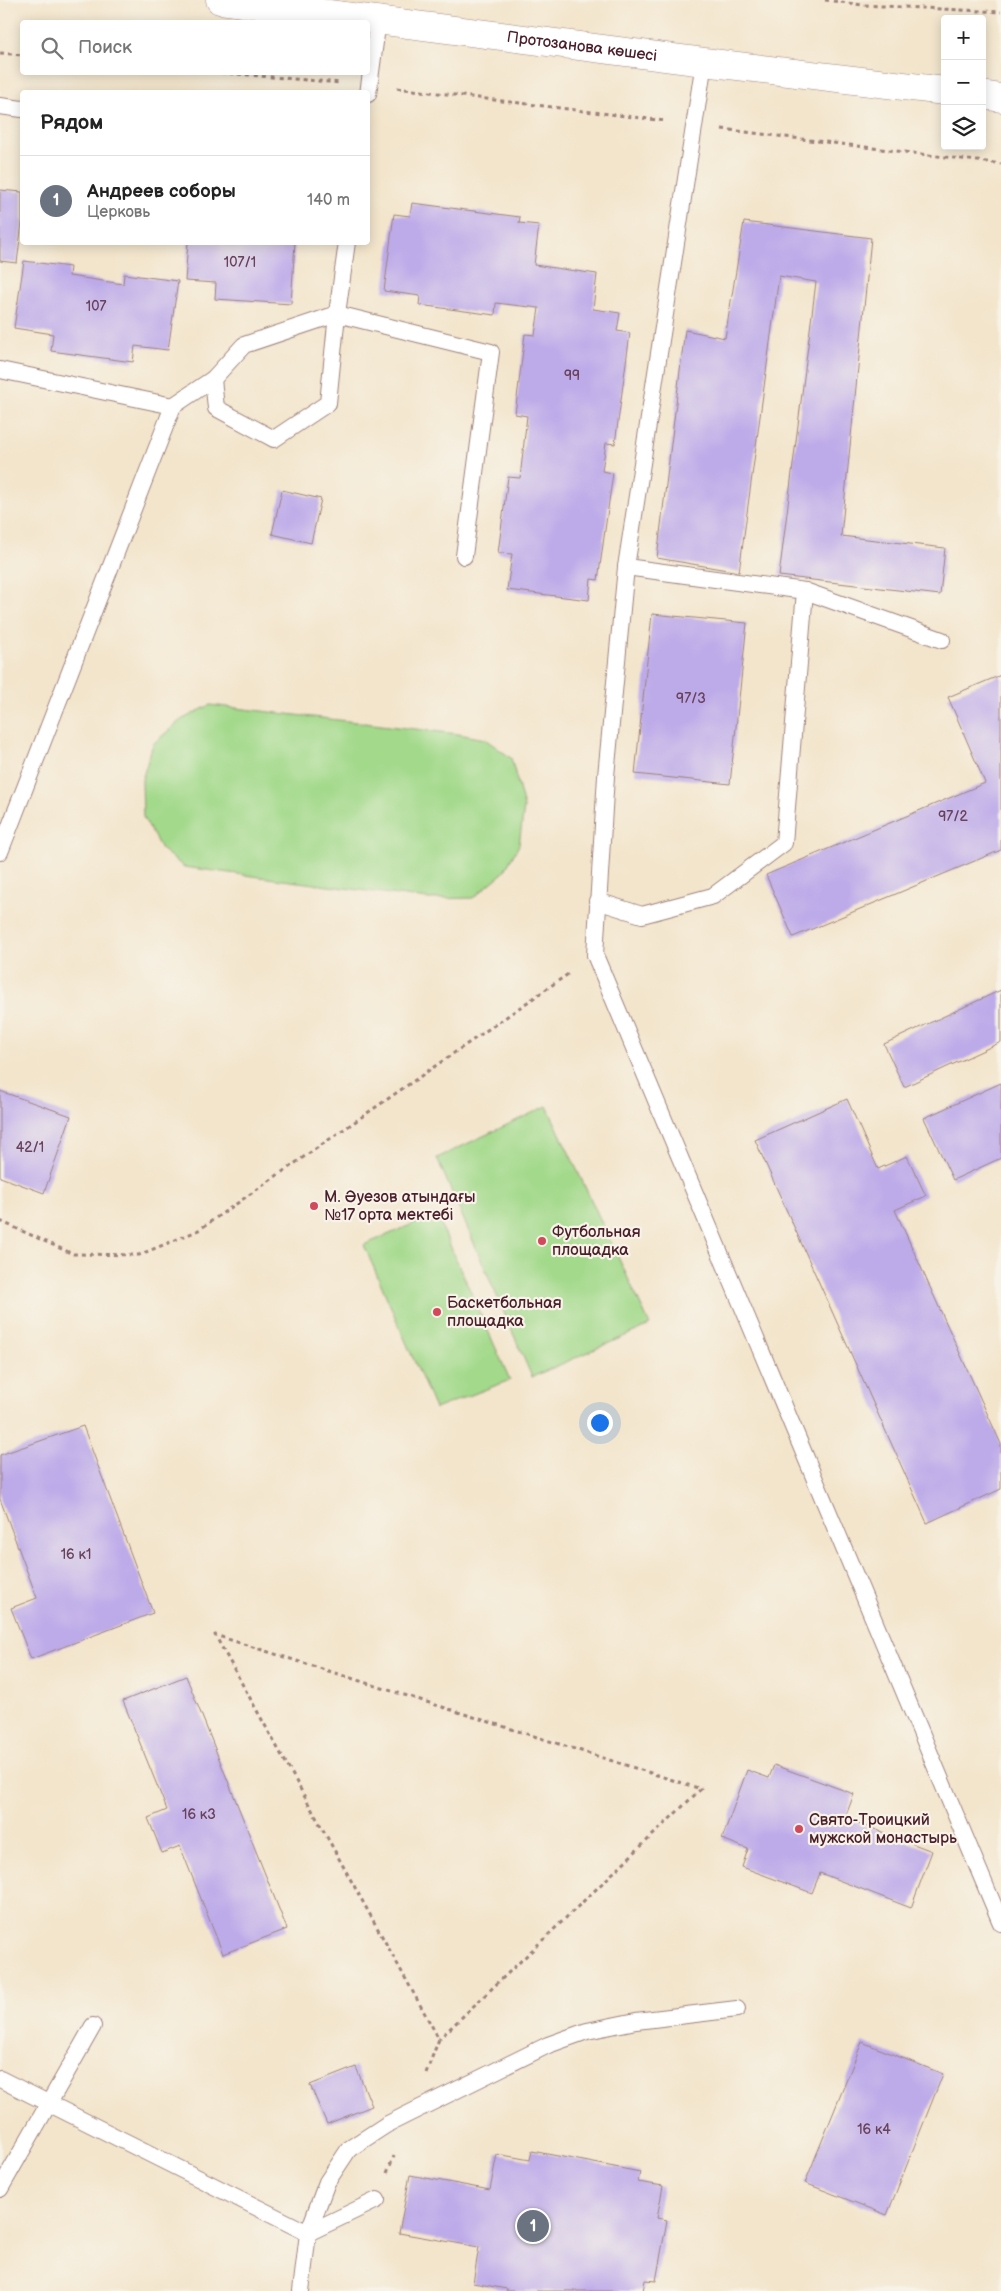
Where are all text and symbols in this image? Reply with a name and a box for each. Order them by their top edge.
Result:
map controls [941,15,986,150]
button: + [941,15,986,60]
search box [20,20,370,75]
street label: Протозанова көшесі [506,27,658,65]
icon: search [38,34,66,62]
text: Поиск [78,36,132,59]
button: − [941,60,986,105]
button: layers [941,105,986,150]
text: Рядом [40,110,103,135]
text: Андреев соборы [87,180,236,203]
text: 1 [53,191,59,210]
text: 140 m [307,191,350,210]
text: Церковь [87,203,150,222]
house number: 107/1 [224,254,256,271]
house number: 107 [86,298,106,315]
house number: 99 [564,367,580,384]
house number: 97/3 [676,690,706,707]
house number: 97/2 [938,808,969,825]
house number: 42/1 [16,1139,44,1156]
place label: М. Әуезов атындағы №17 орта мектебі [324,1188,476,1225]
marker: М. Әуезов атындағы №17 орта мектебі [308,1200,320,1212]
place label: Футбольная площадка [552,1223,641,1260]
marker: Футбольная площадка [536,1235,548,1247]
place label: Баскетбольная площадка [447,1294,562,1331]
marker: Баскетбольная площадка [431,1306,443,1318]
your location [587,1410,613,1436]
house number: 16 к1 [61,1546,91,1563]
house number: 16 к3 [182,1806,216,1823]
place label: Свято-Троицкий мужской монастырь [809,1811,957,1848]
marker: Свято-Троицкий мужской монастырь [793,1823,805,1835]
house number: 16 к4 [857,2121,891,2138]
pin: 1 [517,2207,549,2245]

